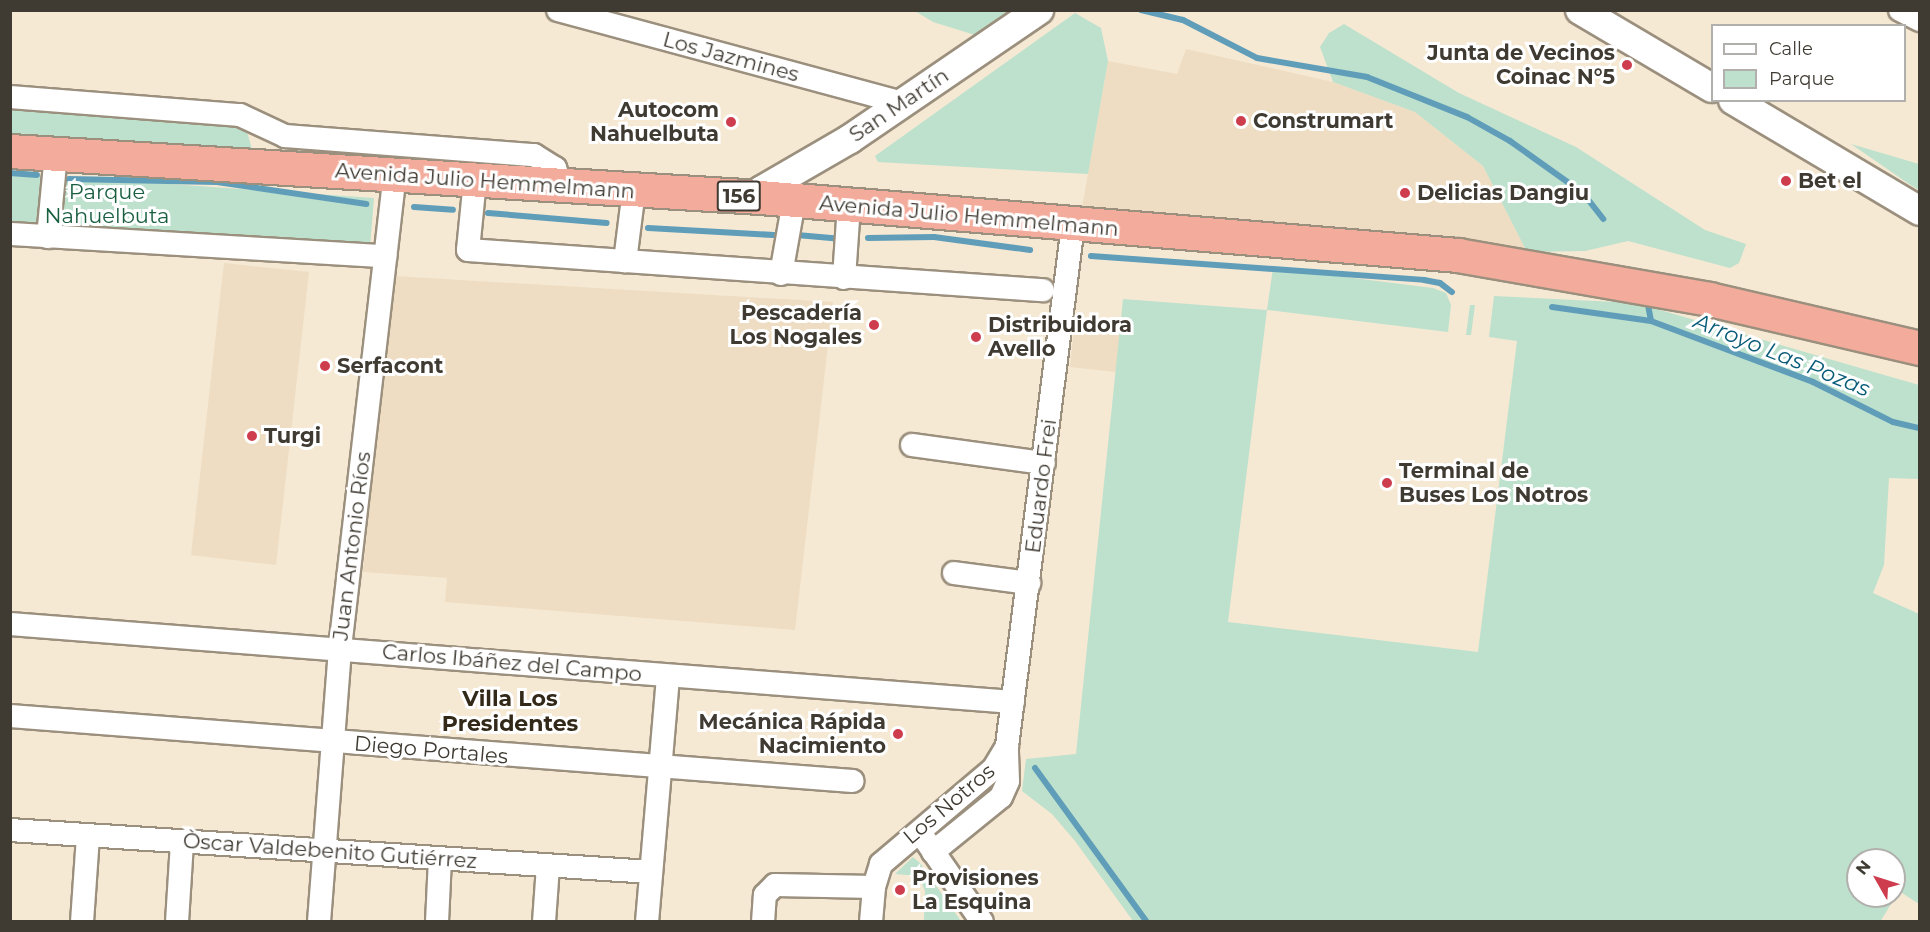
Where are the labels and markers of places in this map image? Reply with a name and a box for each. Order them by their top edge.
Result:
place label: Junta de Vecinos Coinac N°5 [1427,40,1615,90]
marker: Junta de Vecinos Coinac N°5 [1620,58,1634,72]
place label: Autocom Nahuelbuta [590,97,719,147]
place label: Construmart [1253,108,1393,134]
marker: Construmart [1234,114,1248,128]
marker: Autocom Nahuelbuta [724,115,738,129]
place label: Bet el [1798,168,1862,194]
marker: Bet el [1779,174,1793,188]
place label: Delicias Dangiu [1417,180,1589,206]
marker: Delicias Dangiu [1398,186,1412,200]
place label: Pescadería Los Nogales [729,300,862,350]
place label: Distribuidora Avello [988,312,1132,362]
marker: Pescadería Los Nogales [867,318,881,332]
marker: Distribuidora Avello [969,330,983,344]
place label: Serfacont [337,353,443,379]
marker: Serfacont [318,359,332,373]
place label: Turgi [264,423,321,449]
marker: Turgi [245,429,259,443]
place label: Terminal de Buses Los Notros [1399,458,1588,508]
marker: Terminal de Buses Los Notros [1380,476,1394,490]
place label: Mecánica Rápida Nacimiento [699,709,886,759]
marker: Mecánica Rápida Nacimiento [891,727,905,741]
place label: Provisiones La Esquina [912,865,1039,915]
marker: Provisiones La Esquina [893,883,907,897]

